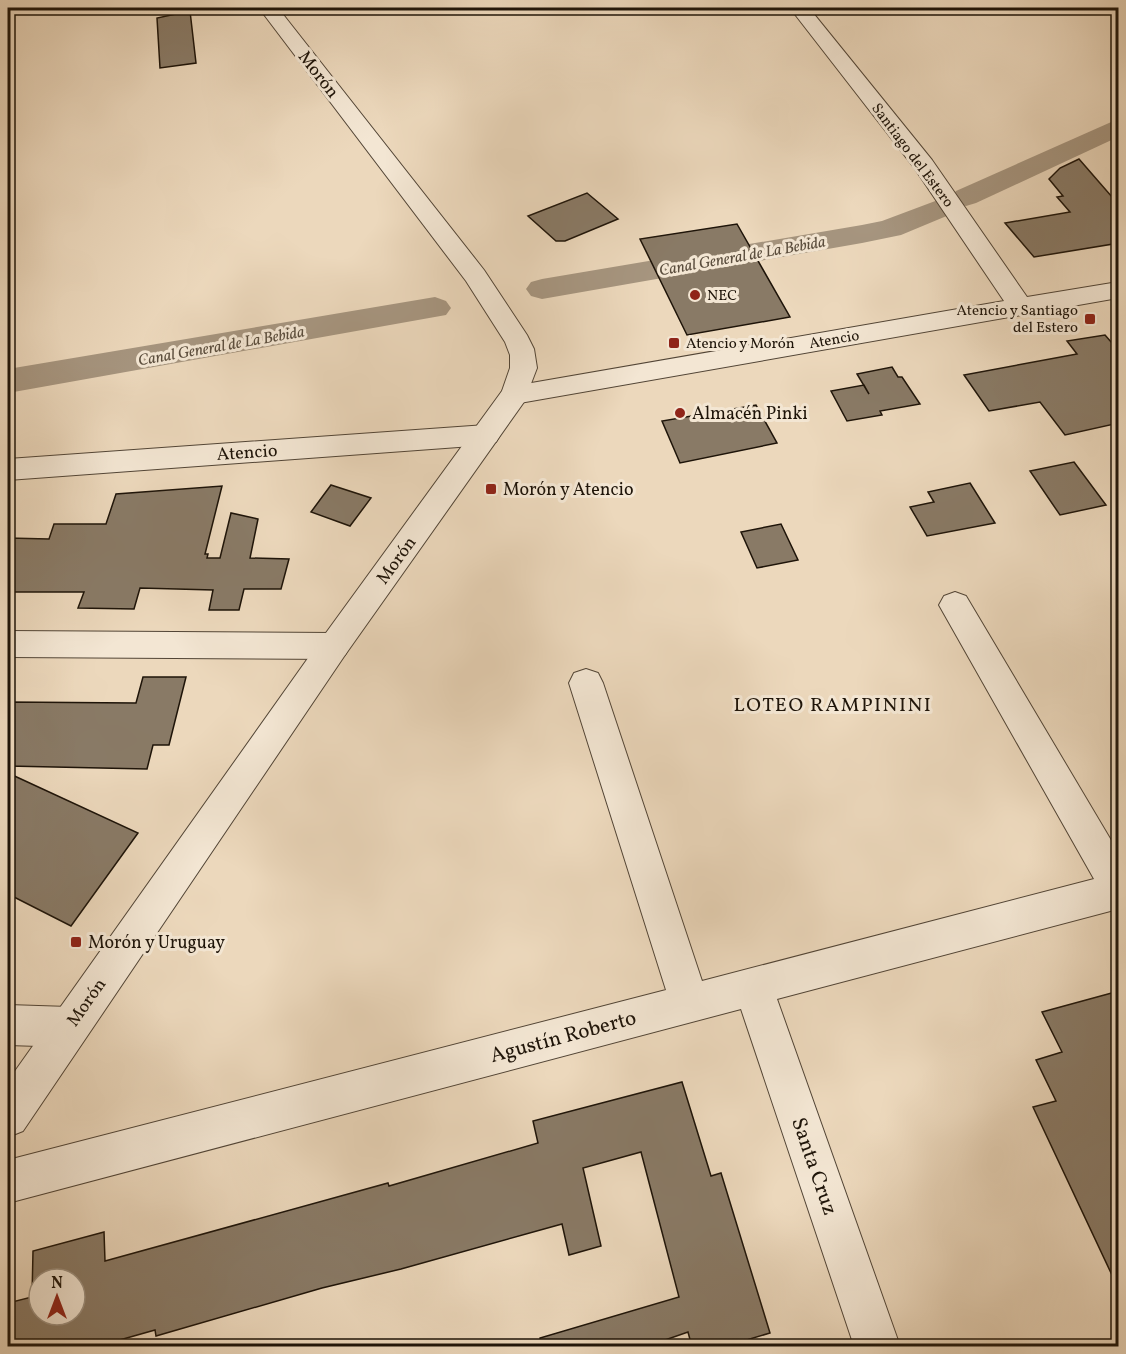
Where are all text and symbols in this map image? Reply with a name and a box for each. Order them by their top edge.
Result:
street label: Morón [291,46,344,104]
street label: Santiago del Estero [866,99,958,212]
water label: Canal General de La Bebida [657,231,828,282]
place label: NEC [707,286,737,307]
marker: NEC [688,288,702,302]
place label: Atencio y Santiago del Estero [956,301,1078,339]
marker: Atencio y Santiago del Estero [1083,312,1097,326]
water label: Canal General de La Bebida [136,321,307,372]
street label: Atencio [807,326,861,355]
place label: Atencio y Morón [686,334,795,355]
marker: Atencio y Morón [667,336,681,350]
place label: Almacén Pinki [692,402,808,427]
marker: Almacén Pinki [673,406,687,420]
street label: Atencio [216,439,278,468]
place label: Morón y Atencio [503,478,634,503]
marker: Morón y Atencio [484,482,498,496]
street label: Morón [371,532,423,590]
district label: LOTEO RAMPININI [734,692,932,720]
place label: Morón y Uruguay [88,931,225,956]
marker: Morón y Uruguay [69,935,83,949]
street label: Morón [62,973,113,1032]
street label: Agustín Roberto [487,1004,640,1071]
street label: Santa Cruz [783,1114,844,1219]
north arrow [27,1267,87,1327]
text: N [51,1273,63,1295]

